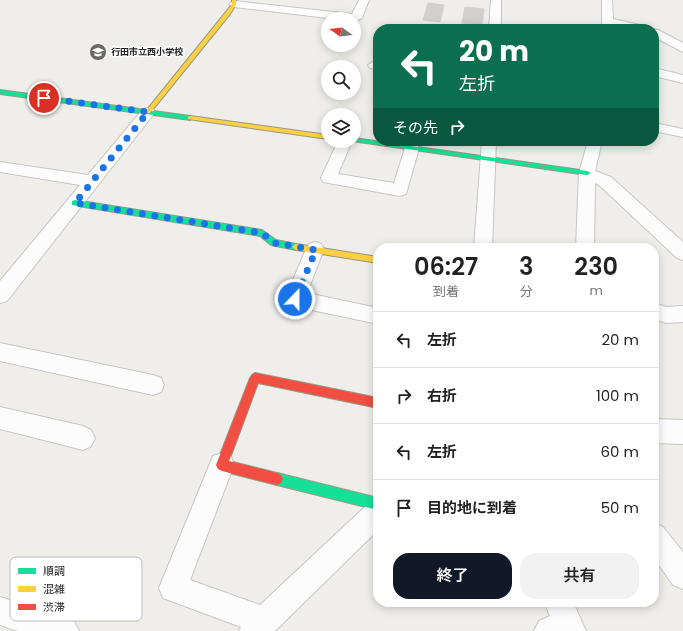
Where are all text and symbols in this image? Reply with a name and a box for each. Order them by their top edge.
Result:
north arrow [321,12,361,52]
map controls [321,12,361,148]
text: 20 m [459,32,529,71]
icon: left [393,40,445,92]
school or university icon: 行田市立西小学校 [88,42,108,62]
place label: 行田市立西小学校 [111,46,184,58]
button: search [321,60,361,100]
text: 左折 [459,71,495,96]
pin [27,81,61,115]
icon: arrive [33,87,55,109]
button: layers [321,108,361,148]
icon: right [446,116,468,138]
text: その先 [393,117,438,138]
text: 06:27 [414,250,478,283]
text: 3 [519,250,533,283]
text: 230 [574,250,618,283]
position arrow [274,278,316,320]
text: m [589,281,603,300]
text: 到着 [433,282,459,301]
text: 分 [520,282,533,301]
icon: left [393,329,415,351]
text: 左折 [427,329,457,350]
text: 20 m [601,329,639,350]
icon: right [393,385,415,407]
text: 右折 [427,385,457,406]
text: 100 m [596,385,639,406]
icon: left [393,441,415,463]
text: 左折 [427,441,457,462]
text: 60 m [601,441,639,462]
icon: arrive [393,497,415,519]
text: 目的地に到着 [427,497,517,518]
text: 50 m [601,497,639,518]
button: 終了 [393,553,512,599]
button: 共有 [520,553,639,599]
legend [10,557,142,621]
text: 順調 [43,563,65,579]
text: 混雑 [43,581,65,597]
text: 渋滞 [43,599,65,615]

